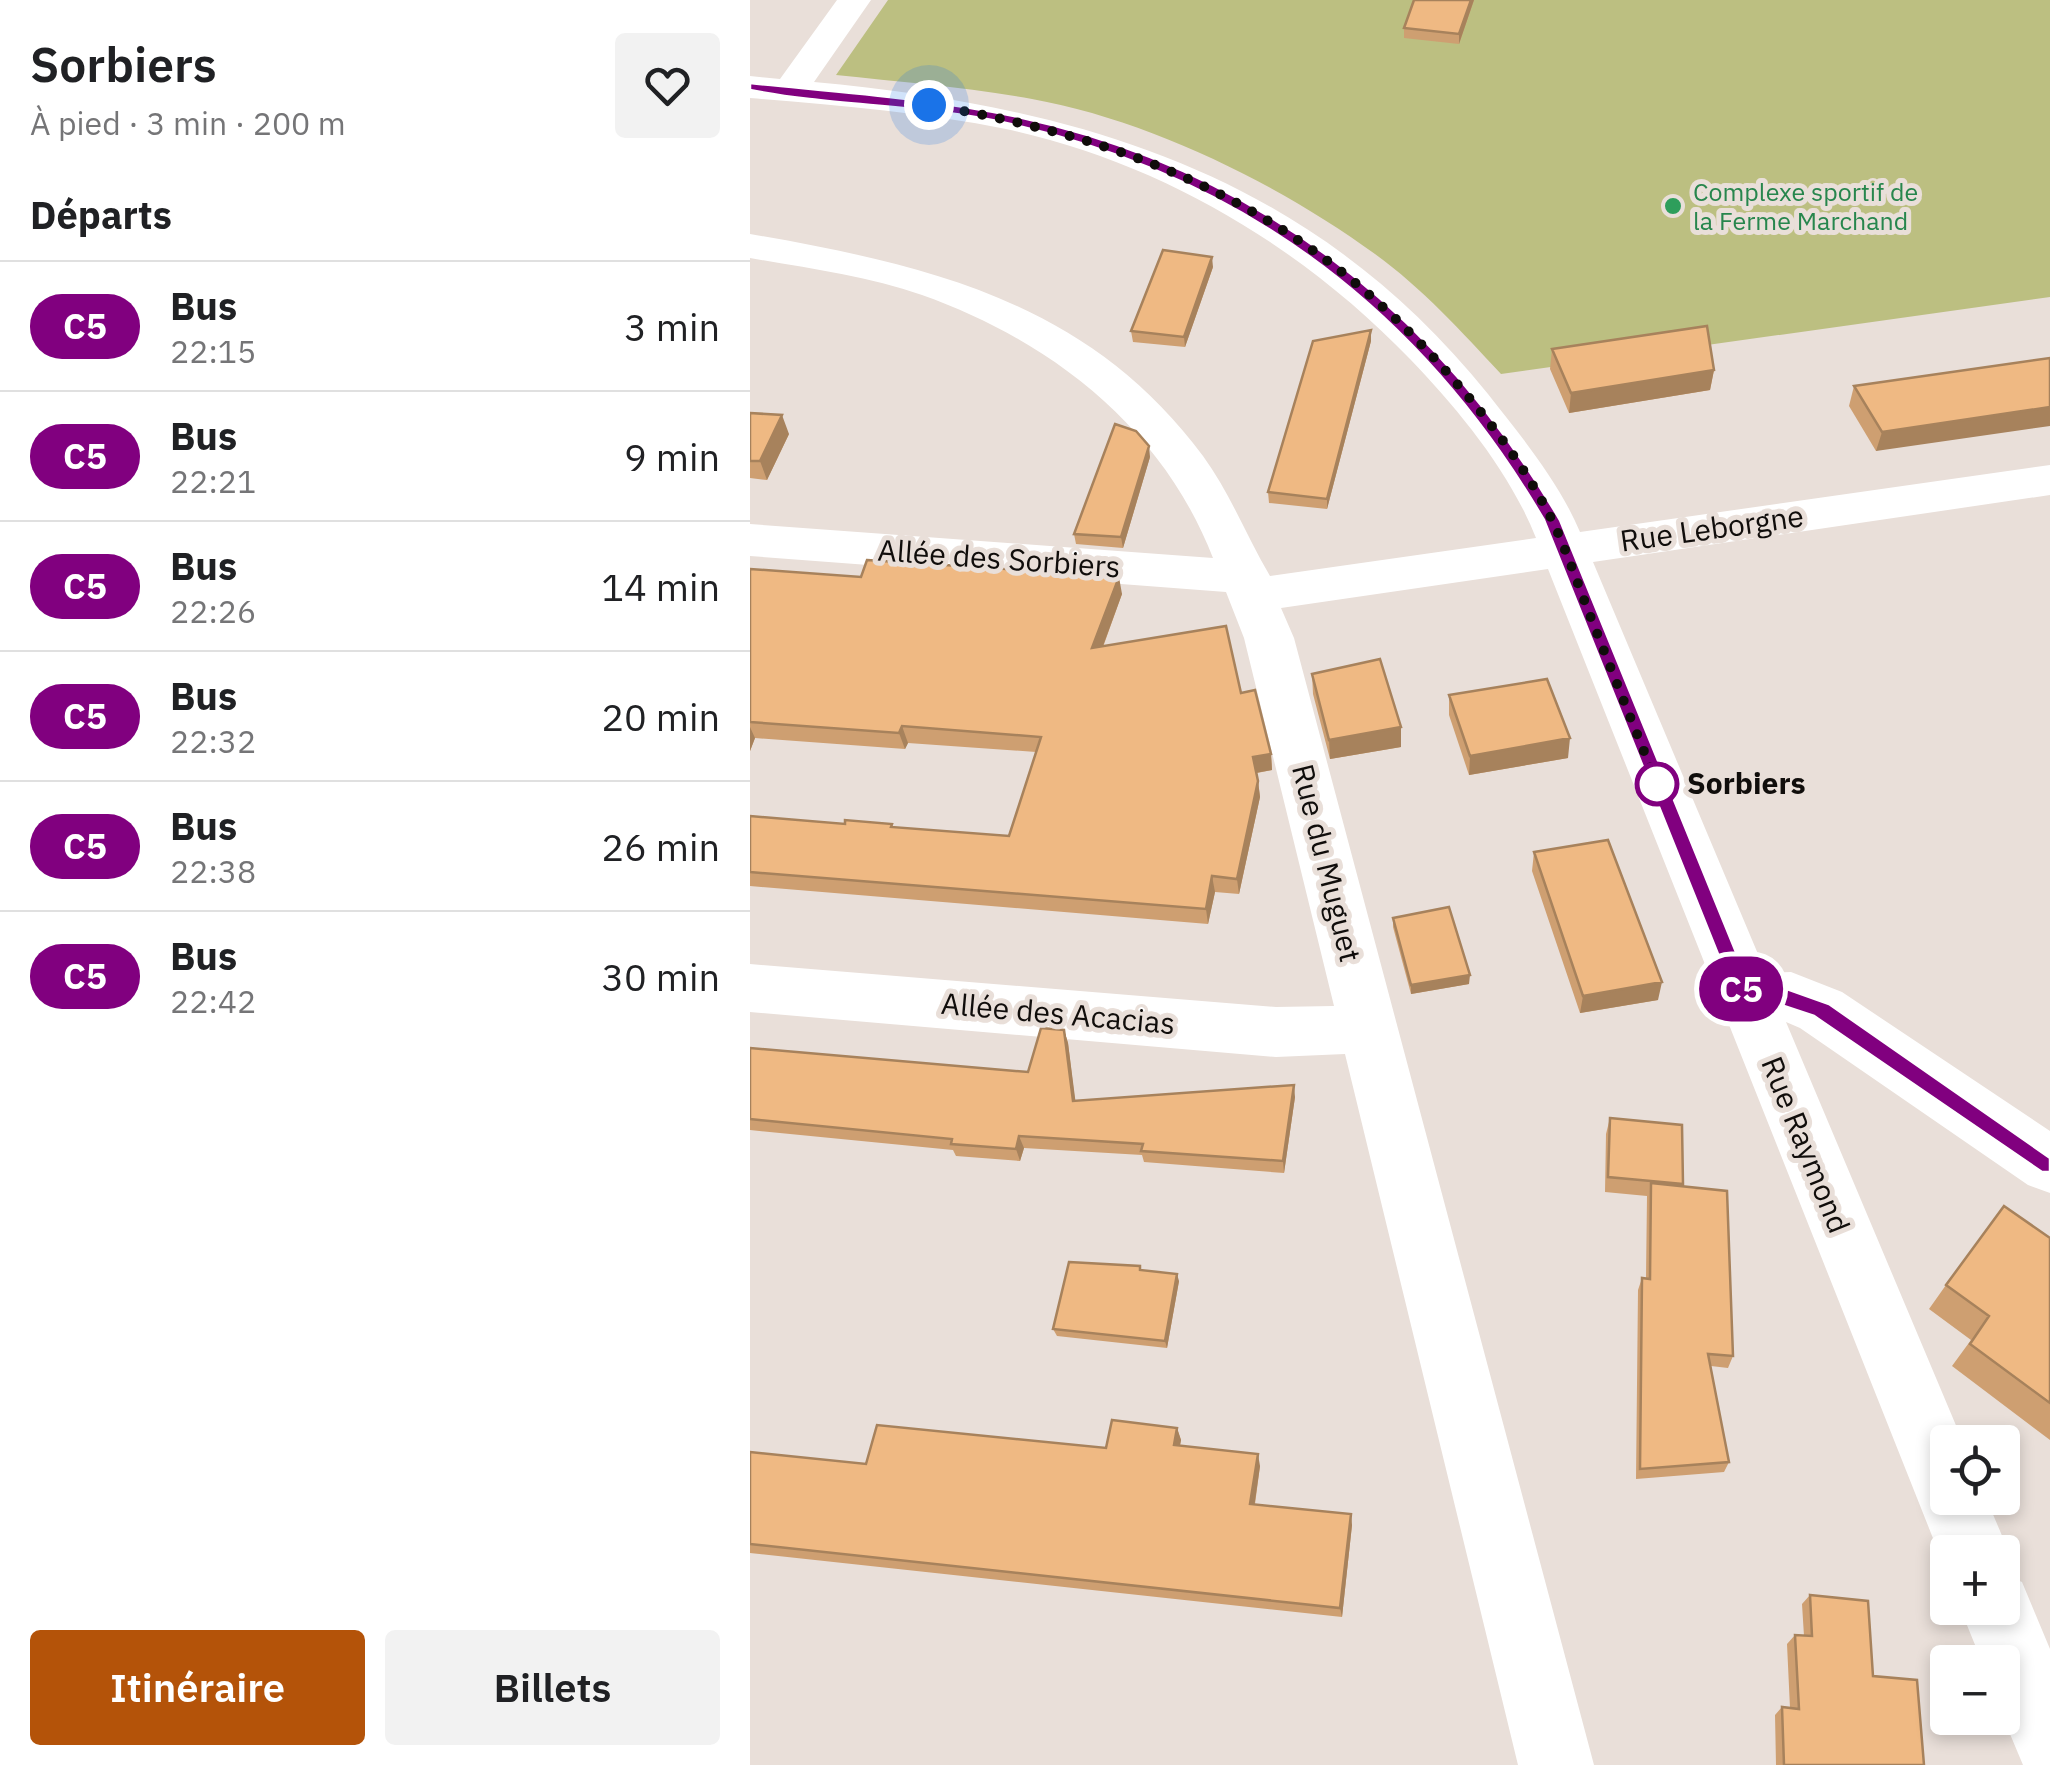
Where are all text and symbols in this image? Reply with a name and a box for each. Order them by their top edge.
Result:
text: Sorbiers [30,33,217,95]
button: heart [615,33,720,138]
your location [904,80,954,130]
text: À pied · 3 min · 200 m [30,102,346,144]
place label: Complexe sportif de la Ferme Marchand [1693,175,1918,237]
text: Départs [30,190,172,239]
marker: Complexe sportif de la Ferme Marchand [1662,195,1684,217]
text: Bus [170,281,237,330]
text: 3 min [624,302,720,351]
text: C5 [63,303,107,349]
text: 22:15 [170,330,256,372]
text: Bus [170,411,237,460]
text: 9 min [624,432,720,481]
text: C5 [63,433,107,479]
text: 22:21 [170,460,256,502]
street label: Rue Leborgne [1618,495,1806,560]
street label: Allée des Sorbiers [876,530,1122,585]
text: Bus [170,541,237,590]
text: 14 min [601,562,720,611]
text: C5 [63,563,107,609]
text: 22:26 [170,590,256,632]
text: Bus [170,671,237,720]
text: 20 min [601,692,720,741]
text: C5 [63,693,107,739]
text: 22:32 [170,720,256,762]
street label: Rue du Muguet [1284,760,1371,966]
marker: Sorbiers [1636,763,1678,805]
place label: Sorbiers [1687,763,1806,802]
text: Bus [170,801,237,850]
text: 26 min [601,822,720,871]
text: C5 [63,823,107,869]
text: 22:38 [170,850,256,892]
text: Bus [170,931,237,980]
text: 30 min [601,952,720,1001]
text: C5 [63,953,107,999]
line badge: C5 [1696,956,1786,1022]
text: C5 [1719,966,1763,1012]
text: 22:42 [170,980,256,1022]
street label: Allée des Acacias [940,983,1177,1042]
street label: Rue Raymond [1753,1050,1859,1238]
map controls [1930,1425,2020,1735]
button: locate [1930,1425,2020,1515]
button: + [1930,1535,2020,1625]
button: Itinéraire [30,1630,365,1745]
button: Billets [385,1630,720,1745]
button: − [1930,1645,2020,1735]

